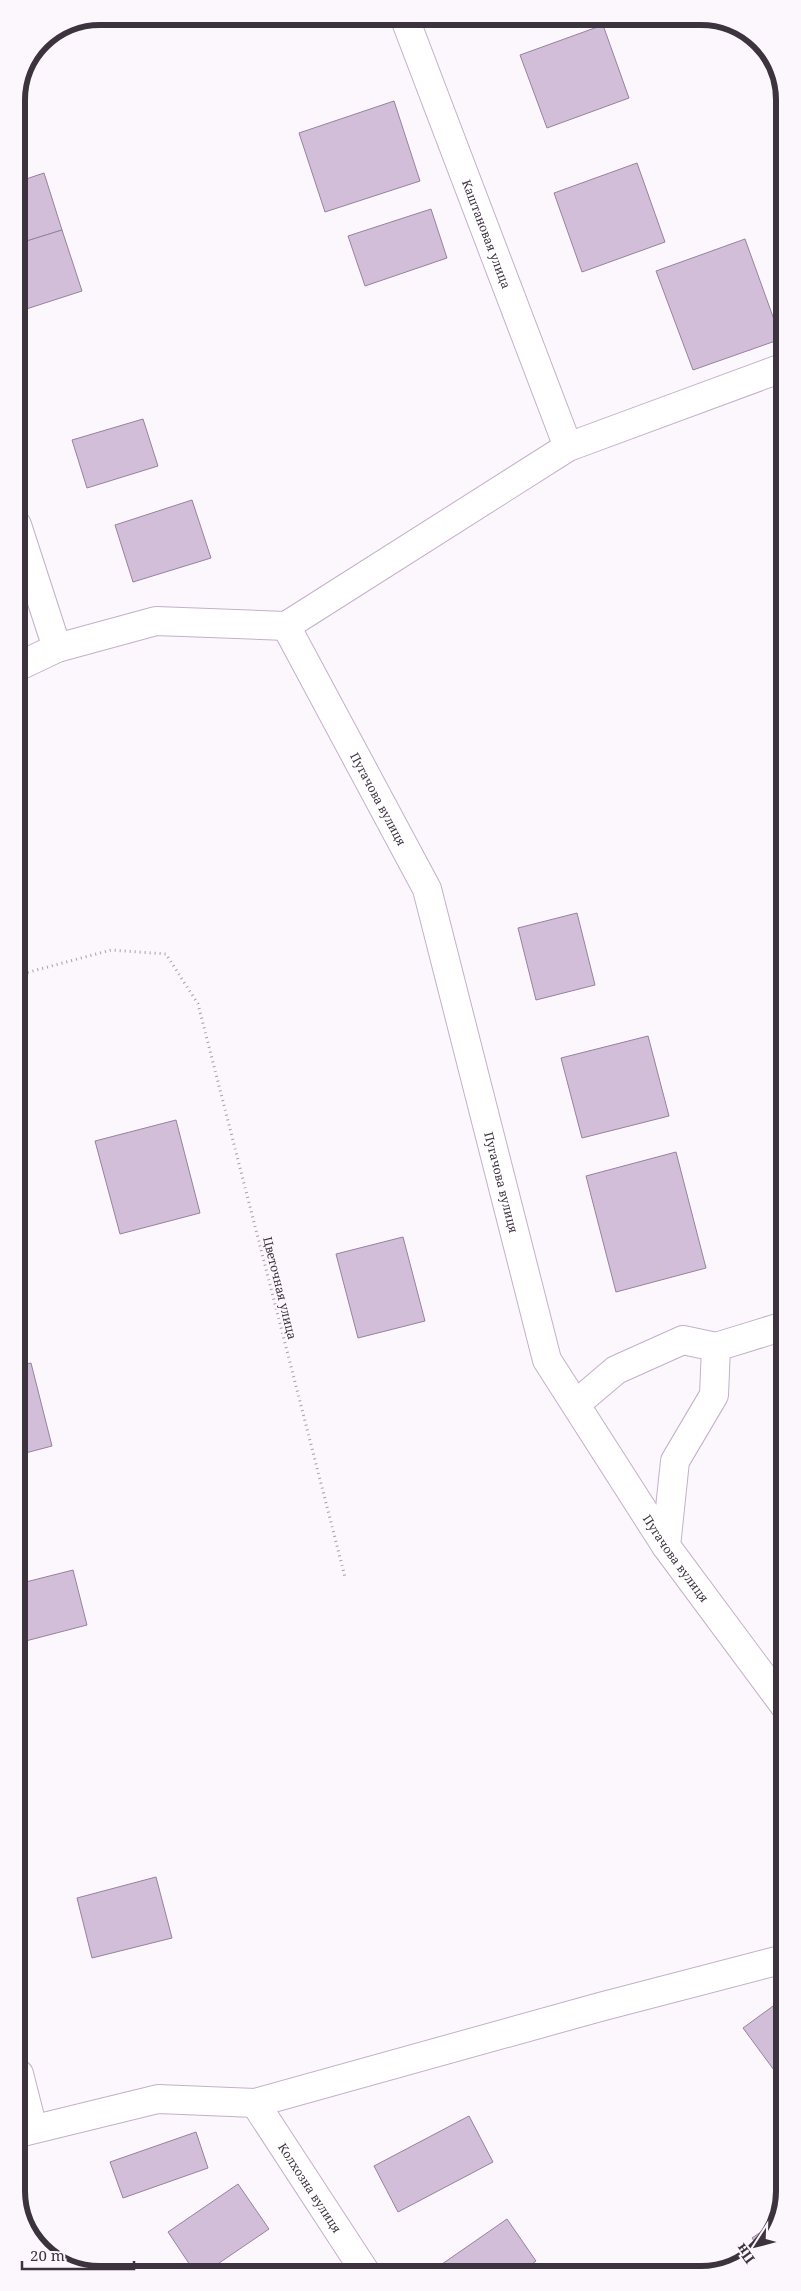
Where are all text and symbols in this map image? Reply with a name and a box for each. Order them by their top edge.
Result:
street label: Каштановая улица [458,177,515,291]
street label: Пугачова вулиця [347,749,411,849]
street label: Пугачова вулиця [481,1130,523,1235]
street label: Цветочная улица [259,1235,301,1341]
street label: Пугачова вулиця [639,1511,713,1605]
street label: Колхозна вулиця [275,2139,346,2236]
north arrow [731,2221,781,2271]
scale bar [22,2238,135,2270]
text: Пн [731,2240,759,2268]
text: 20 m [30,2245,65,2265]

